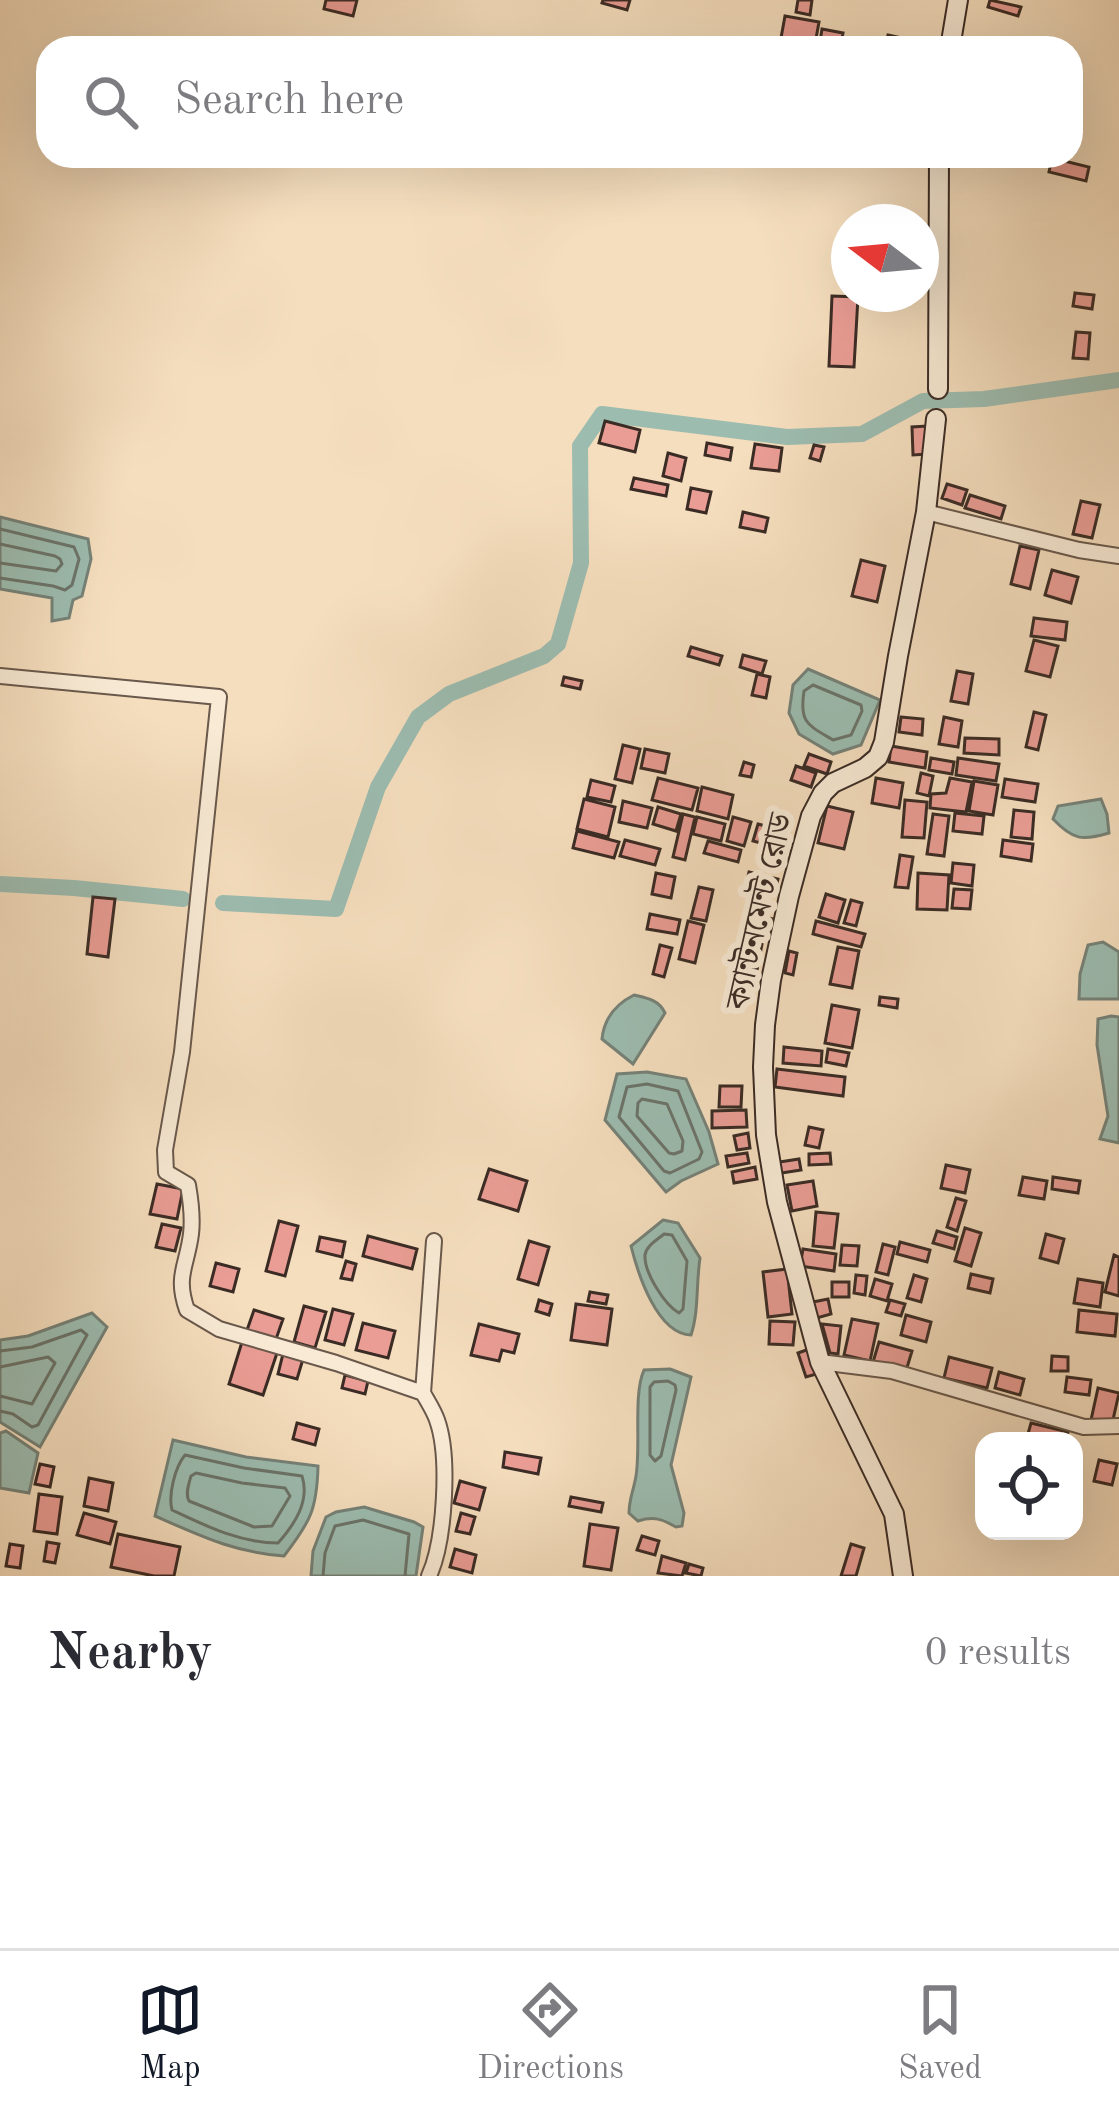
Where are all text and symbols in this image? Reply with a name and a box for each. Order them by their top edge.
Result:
search box [36,36,1083,168]
icon: search [78,69,144,135]
text: Search here [174,79,404,124]
north arrow [831,204,939,312]
street label: ক্যান্টনমেন্ট রোড [716,808,800,1014]
map controls [975,1432,1083,1540]
button: locate [975,1432,1083,1540]
text: Nearby [48,1629,213,1680]
text: 0 results [925,1634,1071,1673]
tab: Map [137,1977,203,2090]
tab: Directions [477,1977,624,2090]
tab: Saved [898,1977,982,2090]

